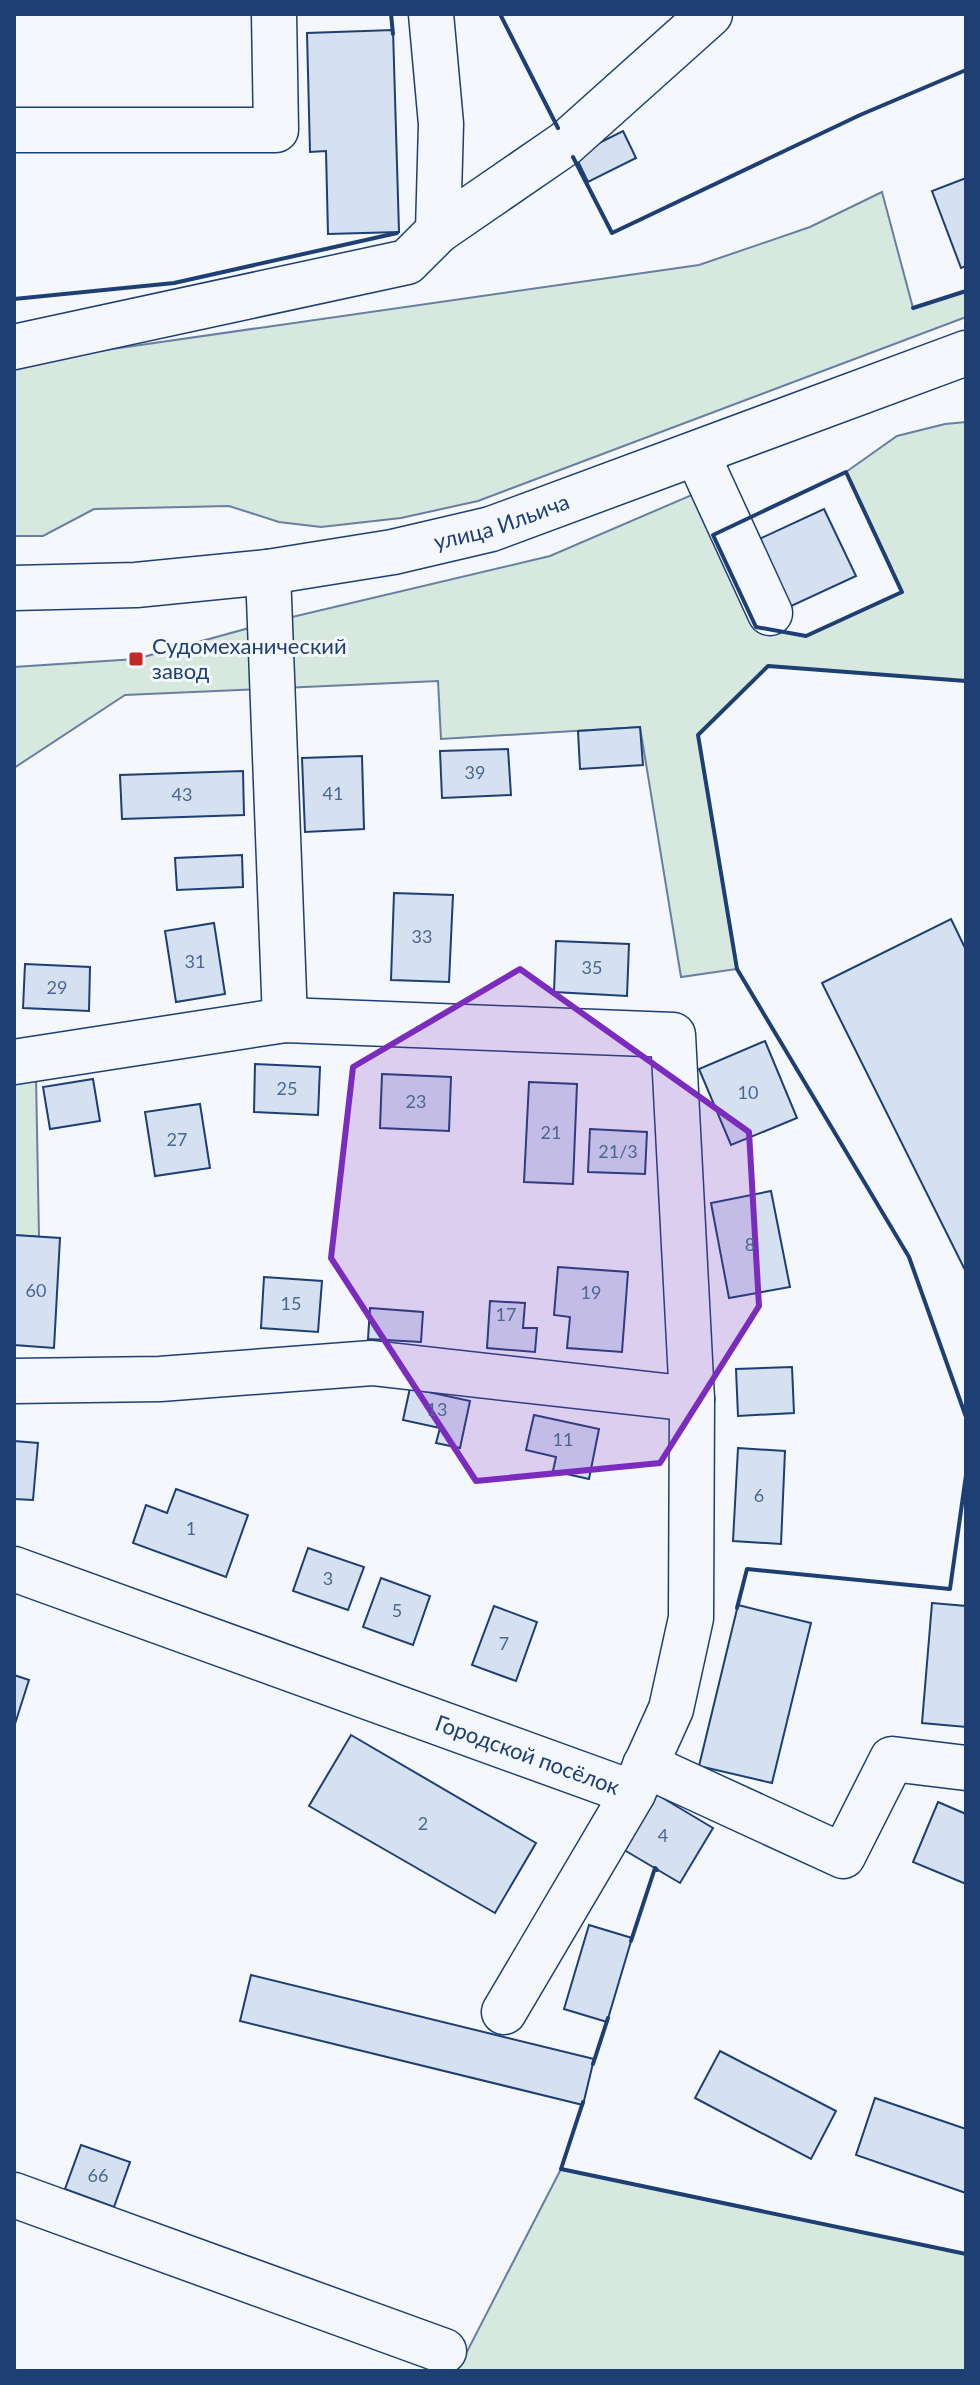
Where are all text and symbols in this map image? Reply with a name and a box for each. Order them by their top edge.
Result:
street label: улица Ильича [431,487,573,555]
place label: Судомеханический завод [152,632,347,684]
marker: Судомеханический завод [127,650,145,668]
house number: 39 [465,761,485,783]
house number: 41 [323,782,343,804]
house number: 43 [172,783,192,805]
house number: 33 [412,925,432,947]
house number: 31 [185,950,205,972]
house number: 35 [582,956,602,978]
house number: 29 [47,976,67,998]
house number: 25 [277,1077,297,1099]
house number: 10 [738,1081,758,1103]
house number: 23 [406,1090,426,1112]
house number: 21 [541,1121,561,1143]
house number: 27 [167,1128,187,1150]
house number: 21/3 [598,1140,638,1162]
house number: 8 [745,1233,755,1255]
house number: 60 [26,1279,46,1301]
house number: 19 [581,1281,601,1303]
house number: 15 [281,1292,301,1314]
house number: 17 [496,1303,516,1325]
house number: 13 [427,1398,447,1420]
house number: 11 [553,1428,573,1450]
house number: 6 [754,1484,764,1506]
house number: 1 [186,1517,196,1539]
house number: 3 [323,1567,333,1589]
house number: 5 [392,1599,402,1621]
house number: 7 [499,1632,509,1654]
street label: Городской посёлок [432,1709,624,1800]
house number: 2 [418,1812,428,1834]
house number: 4 [658,1824,668,1846]
house number: 66 [88,2164,108,2186]

